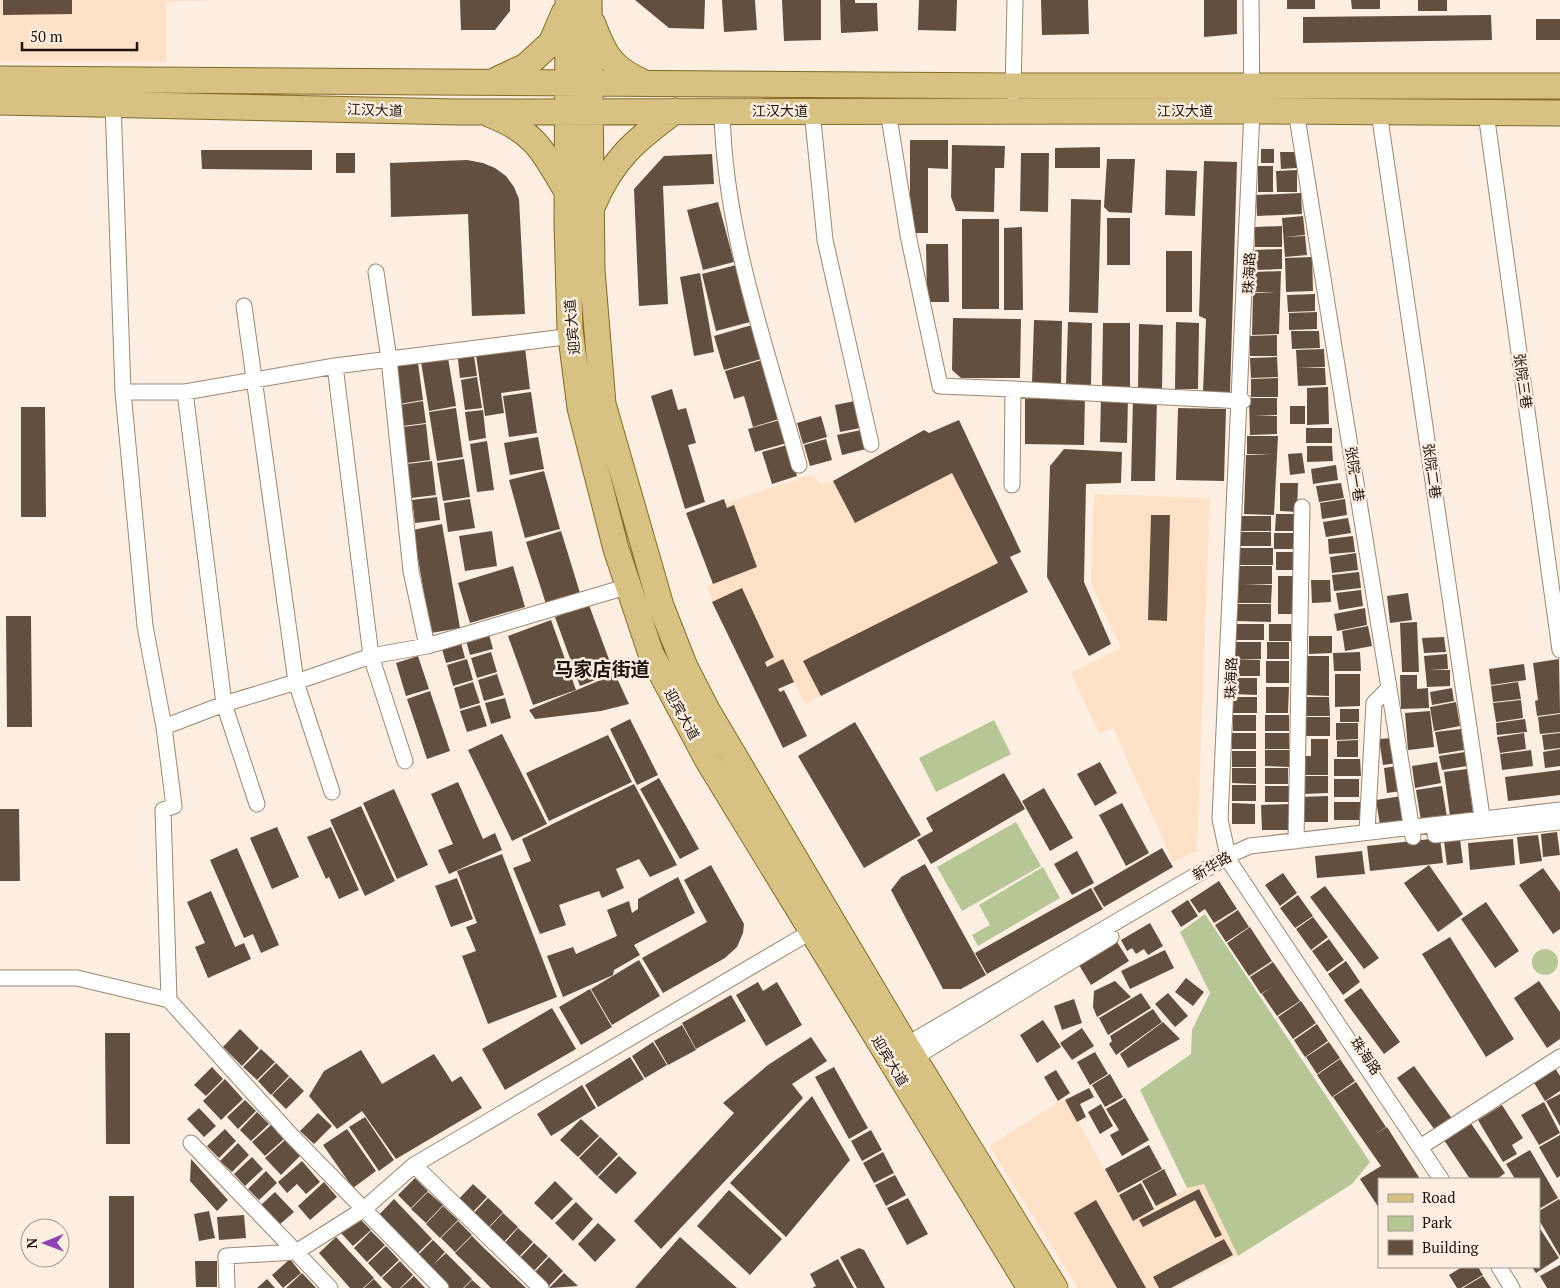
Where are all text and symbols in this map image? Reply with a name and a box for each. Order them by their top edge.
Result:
scale bar [22,20,138,52]
text: 50 m [30,26,63,46]
street label: 江汉大道 [347,99,403,120]
street label: 江汉大道 [752,101,808,120]
street label: 江汉大道 [1157,101,1213,120]
street label: 珠海路 [1238,252,1259,294]
street label: 迎宾大道 [560,298,583,356]
street label: 张院三巷 [1510,352,1537,410]
street label: 张院二巷 [1419,442,1446,500]
street label: 张院一巷 [1342,445,1369,503]
district label: 马家店街道 [554,656,650,681]
street label: 珠海路 [1220,657,1241,699]
street label: 迎宾大道 [661,685,704,743]
street label: 新华路 [1189,847,1235,884]
street label: 迎宾大道 [868,1032,913,1090]
street label: 珠海路 [1347,1033,1386,1078]
legend [1378,1178,1540,1268]
text: Road [1422,1187,1455,1207]
text: Park [1422,1212,1452,1232]
north arrow [20,1218,70,1268]
text: N [22,1237,41,1249]
text: Building [1422,1237,1480,1257]

